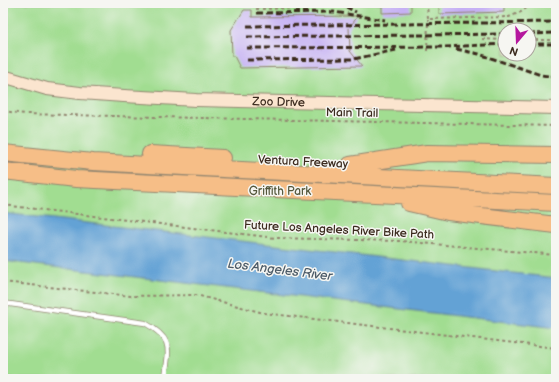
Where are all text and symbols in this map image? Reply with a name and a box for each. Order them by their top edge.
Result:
north arrow [497,22,537,62]
text: N [508,43,520,58]
street label: Zoo Drive [251,94,305,110]
street label: Main Trail [326,105,378,121]
street label: Ventura Freeway [257,152,349,172]
park label: Griffith Park [249,184,311,199]
street label: Future Los Angeles River Bike Path [243,218,435,242]
water label: Los Angeles River [227,256,334,285]

